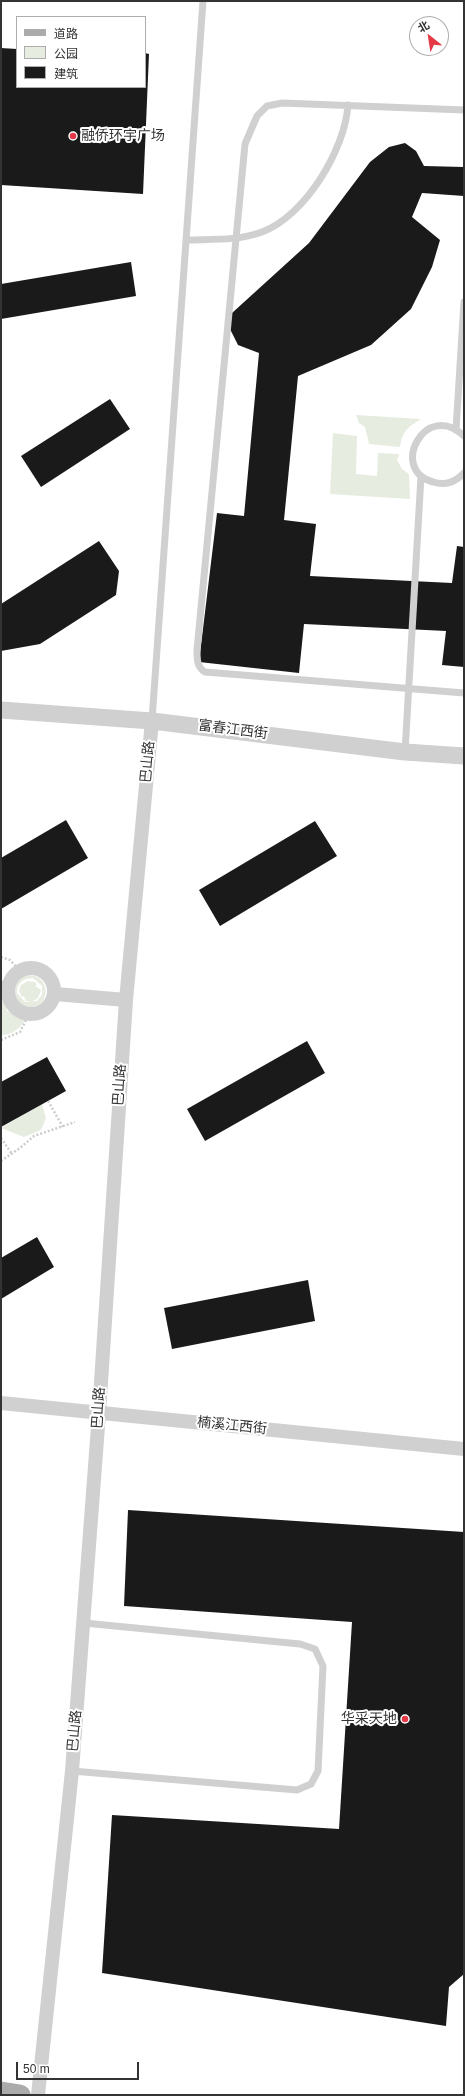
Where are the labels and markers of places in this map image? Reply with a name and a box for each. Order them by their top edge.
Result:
place label: 融侨环宇广场 [81,128,165,144]
marker: 融侨环宇广场 [68,131,78,141]
place label: 华采天地 [341,1711,397,1727]
marker: 华采天地 [400,1714,410,1724]

